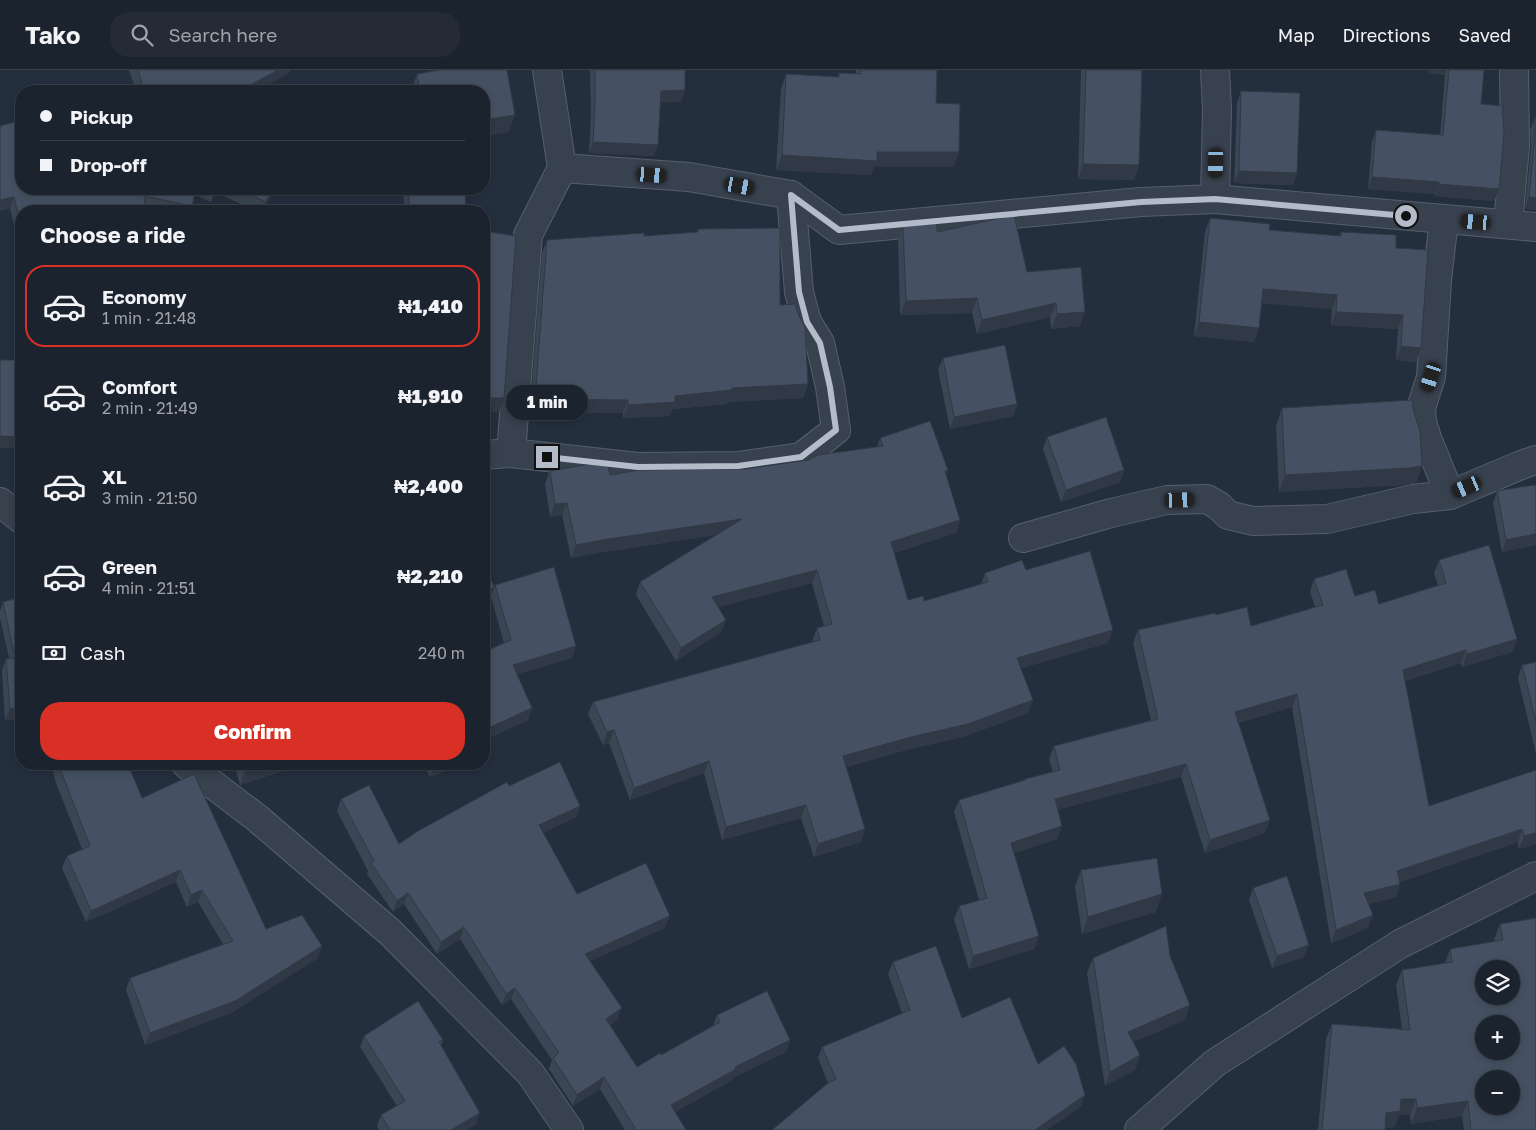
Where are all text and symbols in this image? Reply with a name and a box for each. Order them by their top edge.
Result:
search box [110,12,460,57]
text: Tako [25,20,80,49]
icon: search [128,21,156,49]
text: Search here [168,23,277,46]
text: Map [1278,24,1314,46]
text: Directions [1342,24,1430,46]
text: Saved [1458,24,1511,46]
text: Pickup [70,105,133,128]
car [1208,148,1223,178]
text: Drop-off [70,153,147,176]
car [636,166,667,184]
car [723,176,756,196]
route start [1395,205,1417,227]
car [1460,213,1491,231]
text: Choose a ride [40,221,186,248]
icon: car [42,284,87,329]
text: Economy [102,285,187,308]
text: ₦1,410 [398,294,463,317]
text: 1 min · 21:48 [102,308,196,328]
car [1419,360,1442,394]
icon: car [42,374,87,419]
text: Comfort [102,375,177,398]
text: ₦1,910 [398,384,463,407]
callout: 1 min [506,384,588,420]
text: 1 min [527,392,567,412]
text: 2 min · 21:49 [102,398,198,418]
route end [536,446,558,468]
icon: car [42,464,87,509]
text: XL [102,465,127,488]
text: ₦2,400 [394,474,463,497]
car [1450,474,1483,500]
text: 3 min · 21:50 [102,488,198,508]
car [1164,492,1195,508]
icon: car [42,554,87,599]
text: Green [102,555,157,578]
text: ₦2,210 [397,564,463,587]
text: 4 min · 21:51 [102,578,196,598]
icon: cash [40,639,68,667]
text: Cash [80,641,125,664]
text: 240 m [418,643,465,663]
button: Confirm [40,702,465,760]
map controls [1475,960,1520,1115]
button: layers [1475,960,1520,1005]
button: + [1475,1015,1520,1060]
button: − [1475,1070,1520,1115]

